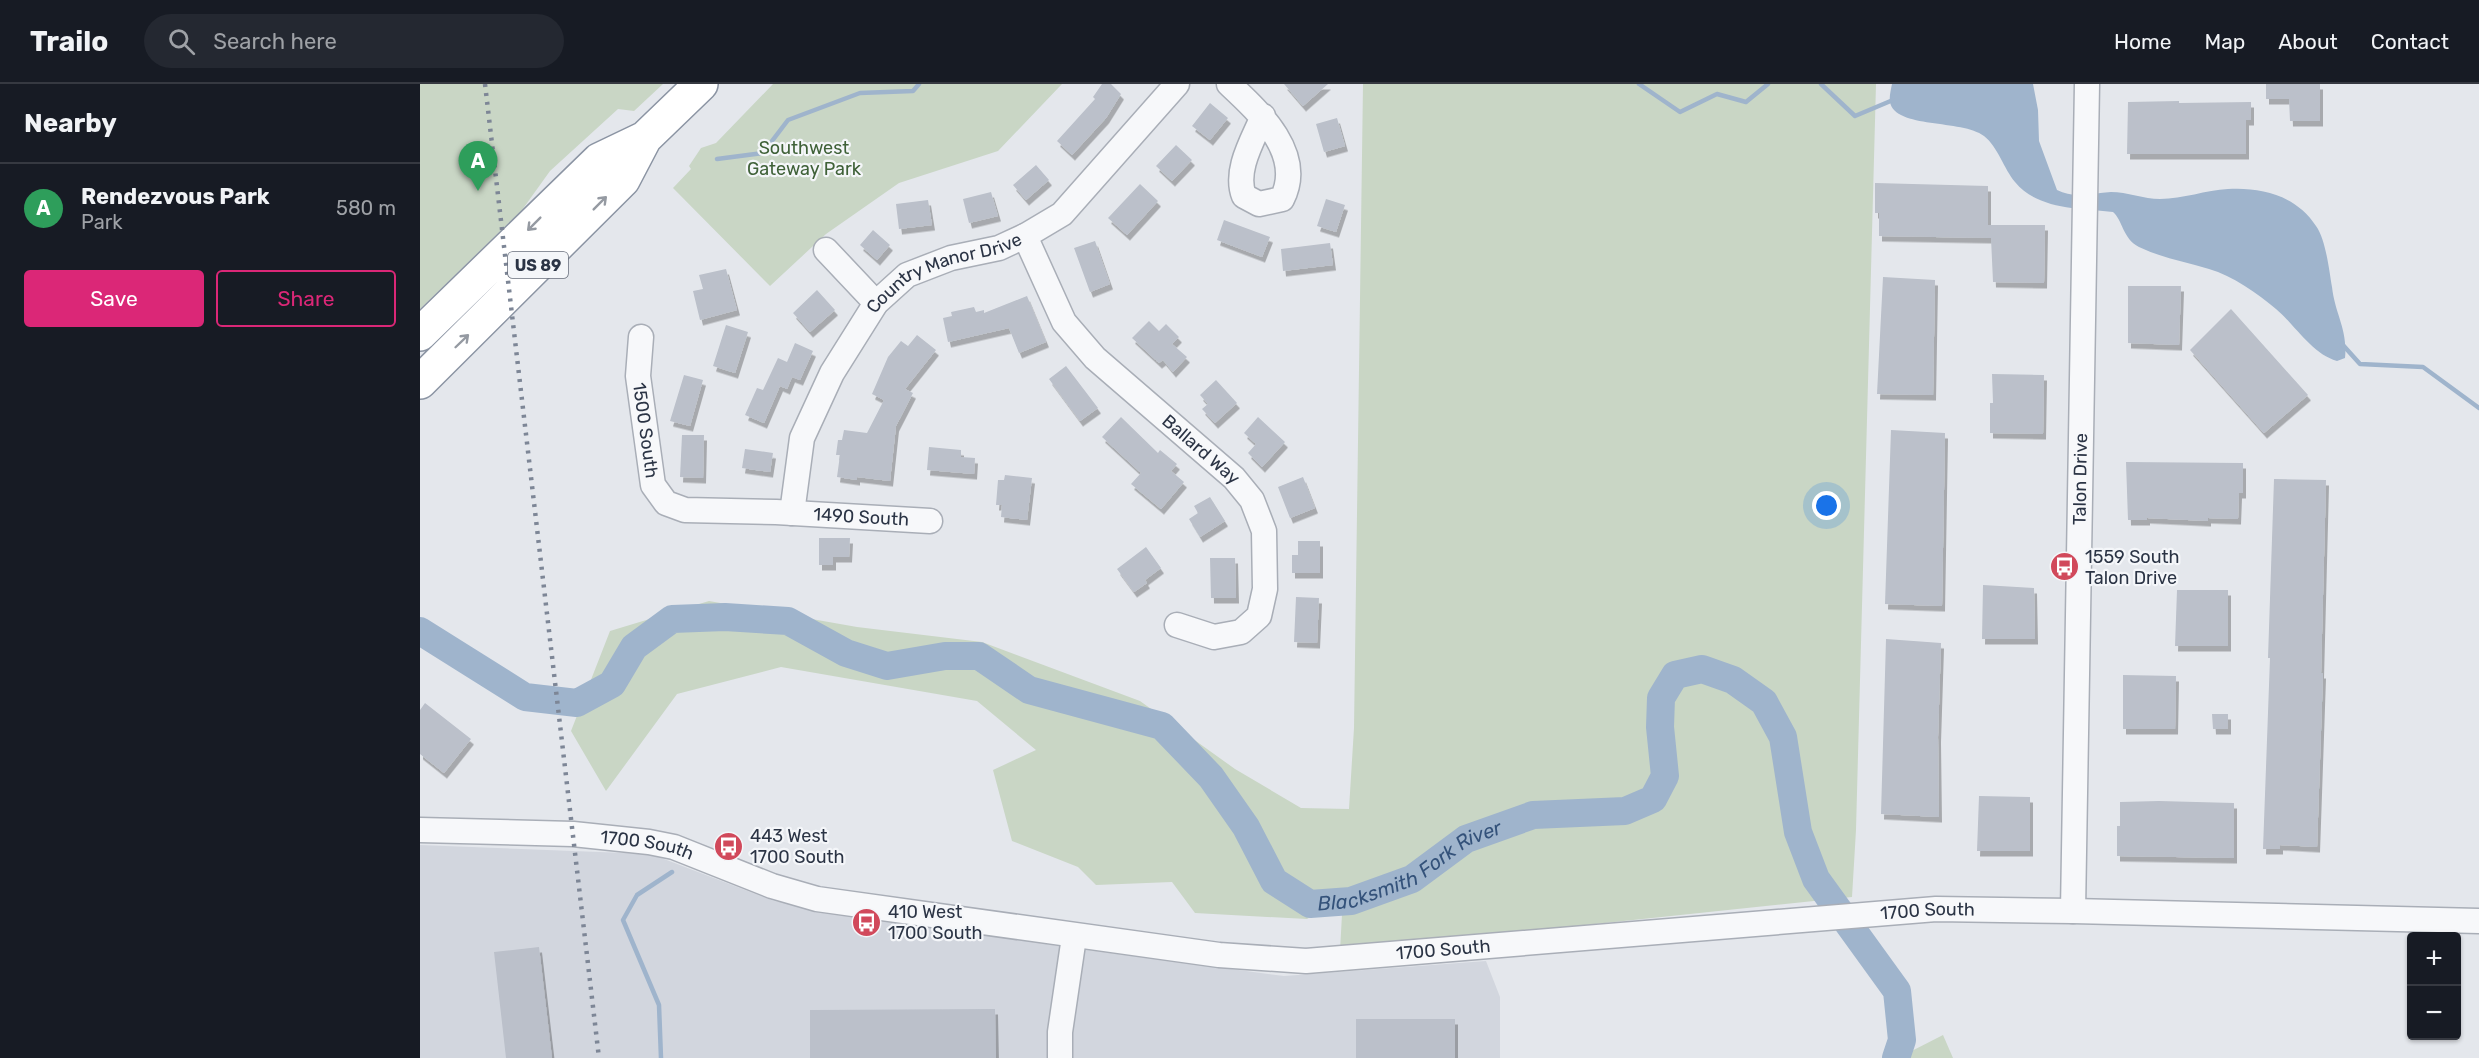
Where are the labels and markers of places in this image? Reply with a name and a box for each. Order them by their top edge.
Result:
pin: A [458,141,498,191]
place label: 1559 South Talon Drive [2085,546,2180,589]
bus stop icon: 1559 South Talon Drive [2048,551,2080,583]
place label: 443 West 1700 South [750,825,845,868]
bus stop icon: 443 West 1700 South [713,830,745,862]
place label: 410 West 1700 South [888,901,983,944]
bus stop icon: 410 West 1700 South [851,906,883,938]

